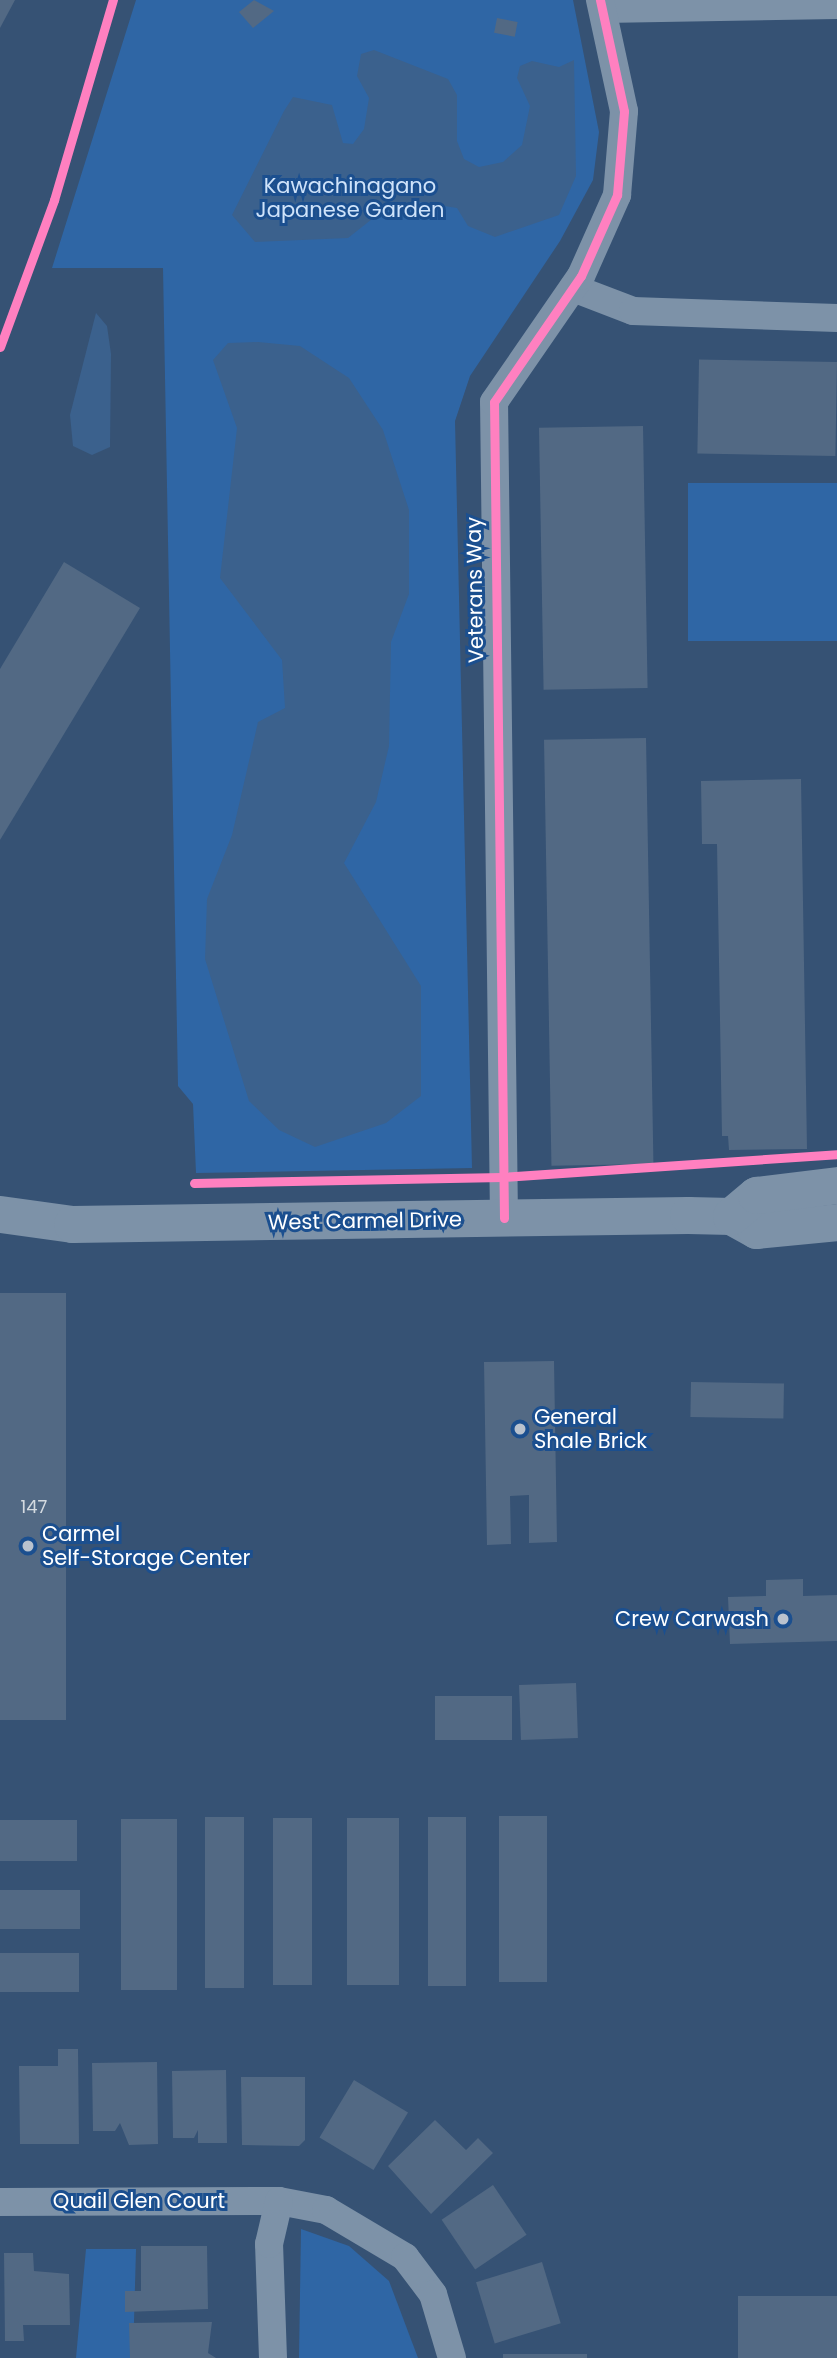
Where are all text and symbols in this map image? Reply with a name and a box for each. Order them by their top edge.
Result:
park label: Kawachinagano Japanese Garden [256,173,444,223]
street label: Veterans Way [461,517,489,663]
street label: West Carmel Drive [268,1207,462,1235]
place label: General Shale Brick [534,1404,647,1454]
marker: General Shale Brick [512,1421,528,1437]
house number: 147 [21,1496,47,1518]
place label: Carmel Self-Storage Center [42,1521,250,1571]
marker: Carmel Self-Storage Center [20,1538,36,1554]
place label: Crew Carwash [615,1606,769,1632]
marker: Crew Carwash [775,1611,791,1627]
street label: Quail Glen Court [53,2188,225,2214]

